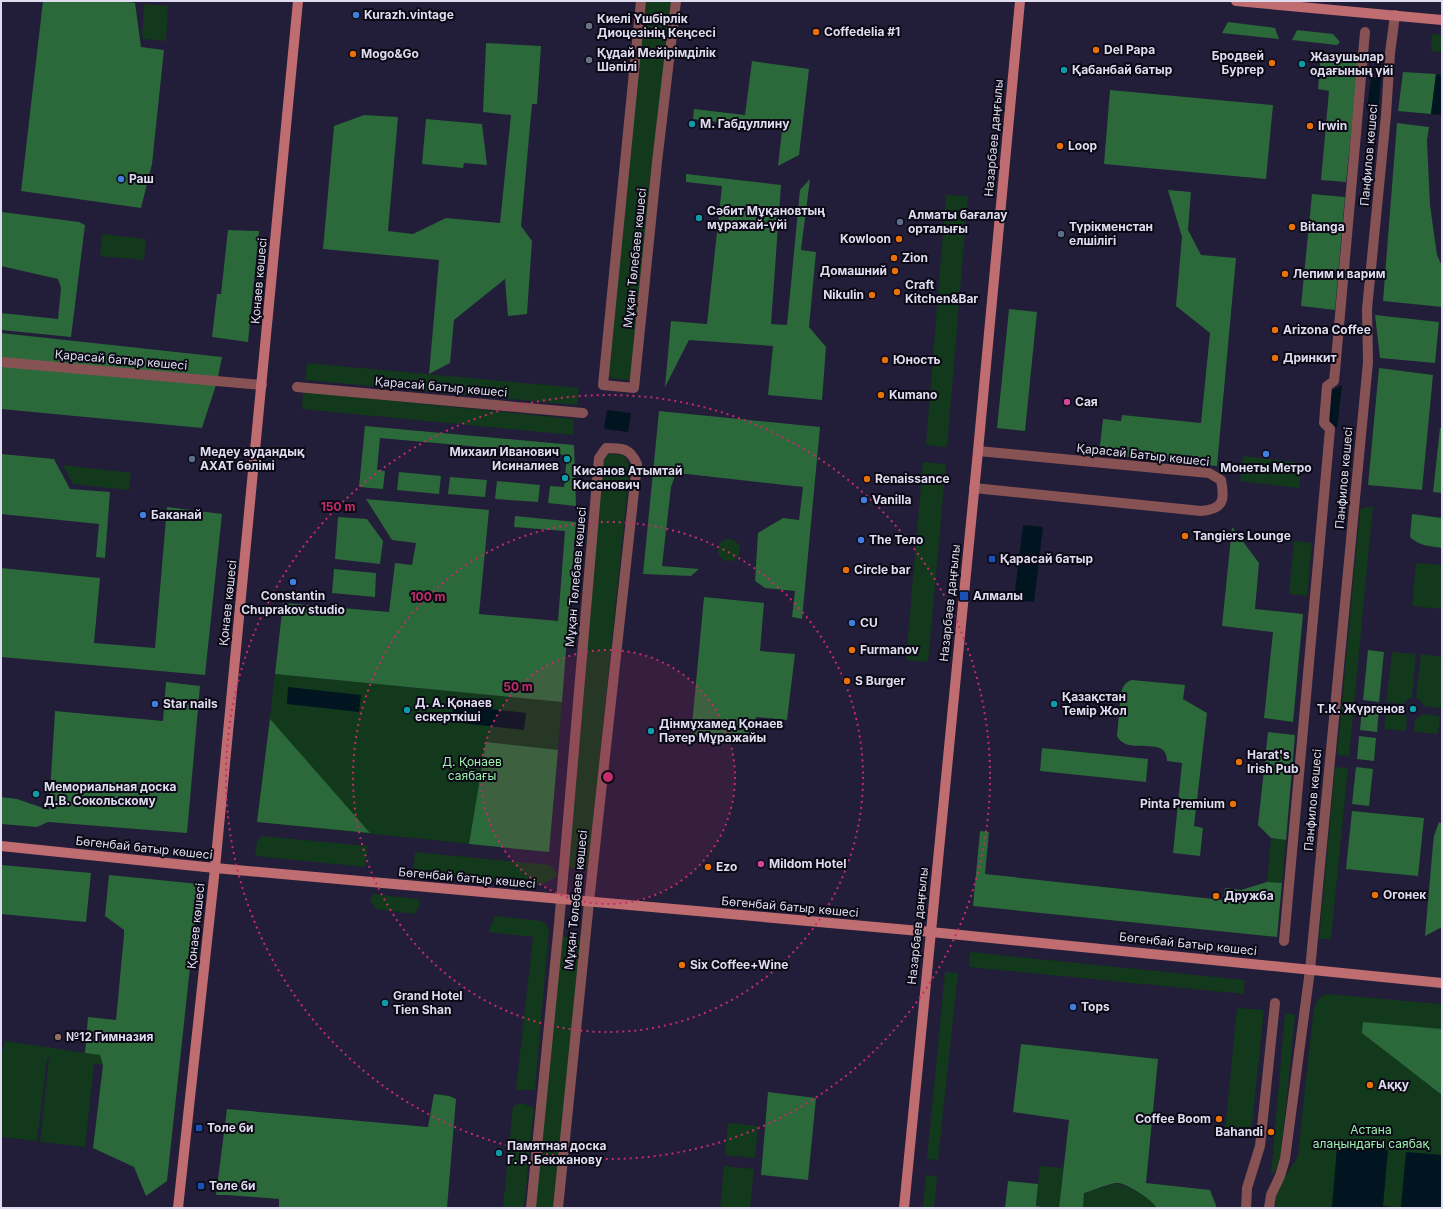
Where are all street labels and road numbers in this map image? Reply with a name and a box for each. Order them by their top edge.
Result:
street label: Назарбаев даңғылы [981,79,1006,197]
street label: Панфилов көшесі [1357,103,1380,207]
street label: Мұқан Төлебаев көшесі [620,187,649,329]
street label: Қонаев көшесі [247,237,270,325]
street label: Қарасай батыр көшесі [54,346,188,373]
street label: Қарасай батыр көшесі [374,373,508,400]
street label: Панфилов көшесі [1332,426,1355,530]
street label: Қарасай Батыр көшесі [1076,440,1210,469]
street label: Мұқан Төлебаев көшесі [562,506,589,648]
street label: Назарбаев даңғылы [936,544,963,662]
street label: Қонаев көшесі [216,559,239,647]
street label: Панфилов көшесі [1301,748,1324,852]
street label: Мұқан Төлебаев көшесі [561,829,590,971]
street label: Бөгенбай батыр көшесі [75,833,213,862]
street label: Бөгенбай батыр көшесі [398,864,536,891]
street label: Назарбаев даңғылы [904,867,931,985]
street label: Қонаев көшесі [184,882,207,970]
street label: Бөгенбай батыр көшесі [721,893,859,920]
street label: Бөгенбай Батыр көшесі [1119,929,1258,958]

